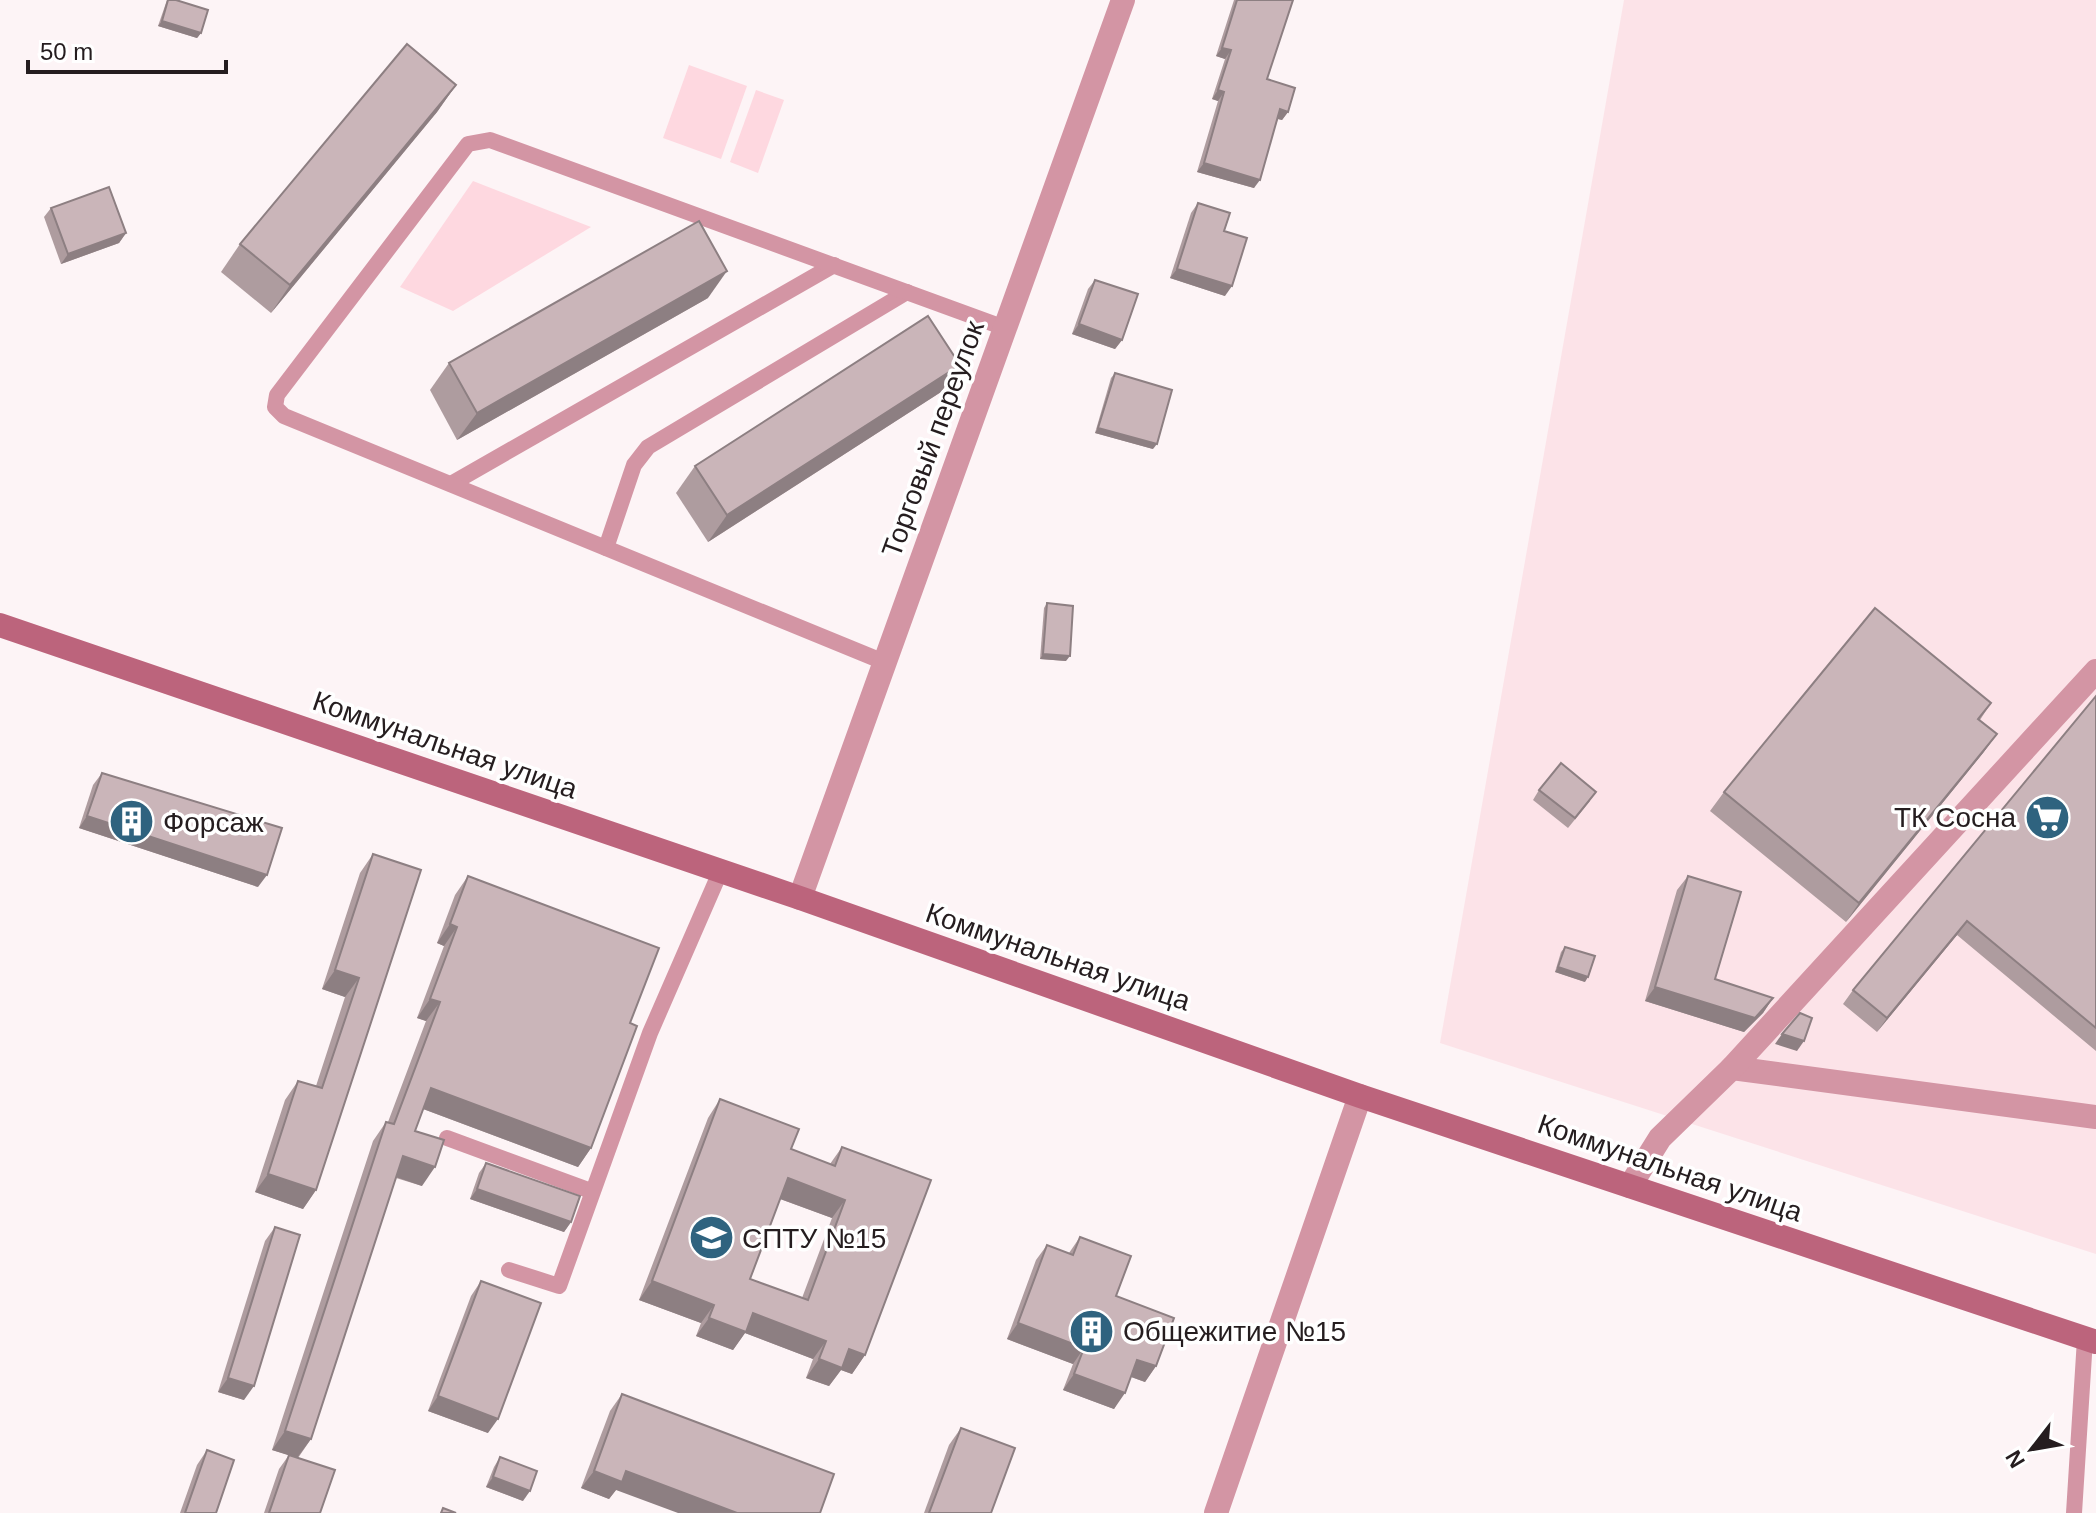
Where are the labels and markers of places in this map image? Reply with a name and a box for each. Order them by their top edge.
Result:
supermarket icon: ТК Сосна [2023,793,2071,841]
building icon: Форсаж [108,798,156,846]
place label: ТК Сосна [1894,802,2016,833]
place label: Форсаж [163,807,264,838]
school or university icon: СПТУ №15 [687,1214,735,1262]
place label: СПТУ №15 [742,1223,886,1254]
building icon: Общежитие №15 [1068,1307,1116,1355]
place label: Общежитие №15 [1123,1316,1346,1347]

